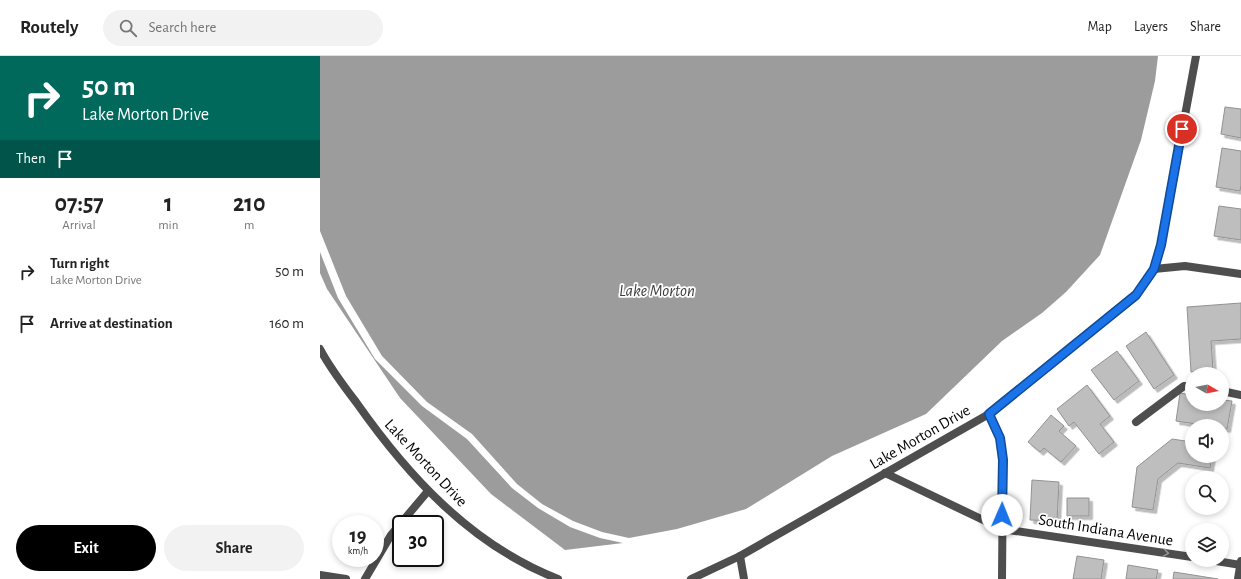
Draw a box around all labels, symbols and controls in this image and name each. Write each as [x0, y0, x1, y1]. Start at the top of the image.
search box [103, 10, 383, 46]
icon: search [117, 17, 139, 39]
text: Routely [20, 18, 79, 37]
text: Search here [149, 20, 216, 35]
text: Map [1087, 20, 1112, 34]
text: Layers [1134, 20, 1168, 34]
text: Share [1190, 20, 1221, 34]
icon: right [16, 72, 68, 124]
text: 50 m [82, 73, 136, 101]
text: Lake Morton Drive [82, 106, 209, 124]
pin [1165, 112, 1199, 146]
icon: arrive [1171, 118, 1193, 140]
icon: arrive [54, 148, 76, 170]
text: Then [16, 151, 46, 166]
text: 07:57 [55, 192, 104, 216]
text: 1 [164, 192, 173, 216]
text: 210 [233, 192, 265, 216]
text: Arrival [62, 219, 96, 232]
text: min [158, 219, 178, 232]
text: m [244, 219, 254, 232]
text: Turn right [50, 256, 109, 271]
icon: right [16, 261, 38, 283]
text: 50 m [275, 264, 304, 279]
text: Lake Morton Drive [50, 274, 142, 287]
water label: Lake Morton [619, 282, 695, 299]
icon: arrive [16, 313, 38, 335]
text: Arrive at destination [50, 316, 173, 331]
text: 160 m [269, 316, 304, 331]
north arrow [1185, 367, 1229, 411]
map controls [1185, 367, 1229, 567]
street label: Lake Morton Drive [867, 402, 973, 472]
street label: Lake Morton Drive [382, 416, 470, 510]
button: sound [1185, 419, 1229, 463]
button: search [1185, 471, 1229, 515]
position arrow [981, 494, 1023, 536]
street label: South Indiana Avenue [1038, 511, 1174, 549]
speed limit sign: 30 [392, 515, 444, 567]
button: layers [1185, 523, 1229, 567]
button: Exit [16, 525, 156, 571]
button: Share [164, 525, 304, 571]
text: 19 [350, 526, 366, 546]
text: km/h [348, 546, 368, 556]
one-way arrow [1162, 548, 1169, 557]

